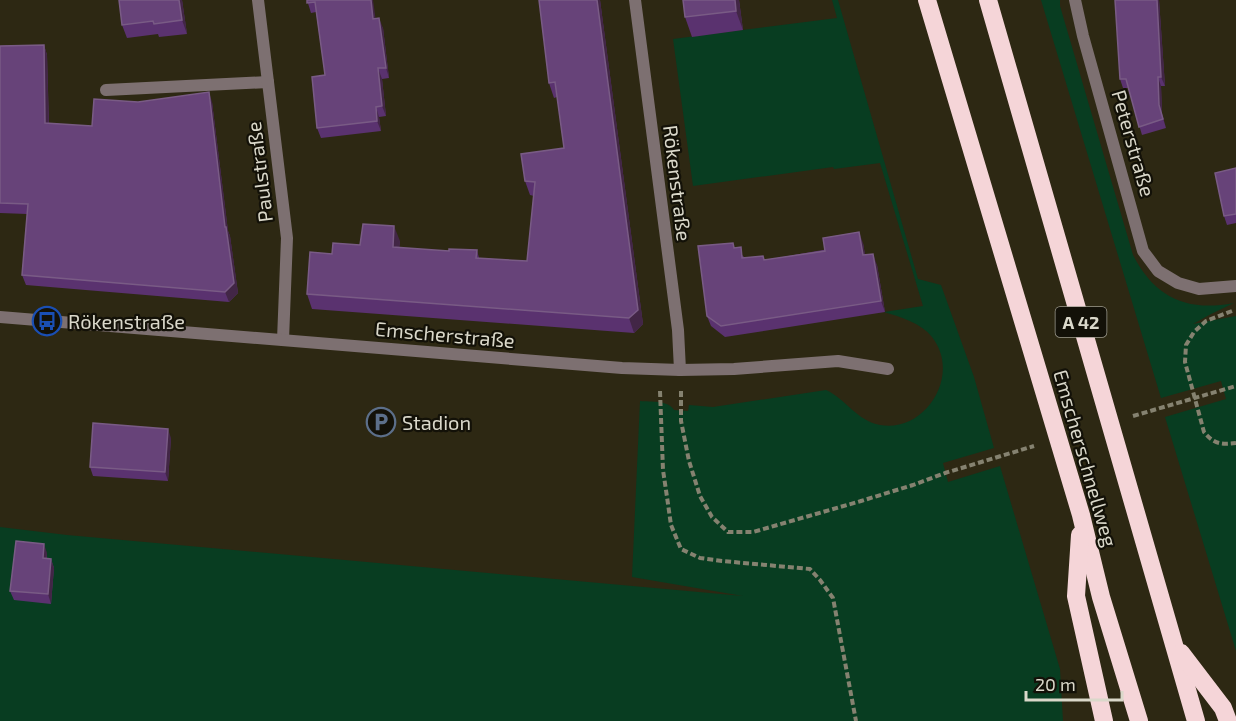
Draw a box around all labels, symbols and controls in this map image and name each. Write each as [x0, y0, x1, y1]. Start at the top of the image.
street label: Peterstraße [1107, 87, 1161, 199]
street label: Paulstraße [241, 120, 277, 224]
street label: Rökenstraße [659, 124, 697, 242]
bus stop icon: Rökenstraße [31, 305, 63, 337]
road number: A 42 [1056, 307, 1106, 337]
place label: Rökenstraße [68, 309, 185, 333]
street label: Emscherstraße [374, 316, 516, 352]
street label: Emscherschnellweg [1049, 367, 1123, 549]
parking icon: Stadion [365, 406, 397, 438]
place label: Stadion [402, 410, 471, 434]
scale bar [1026, 664, 1122, 702]
text: 20 m [1035, 673, 1076, 695]

